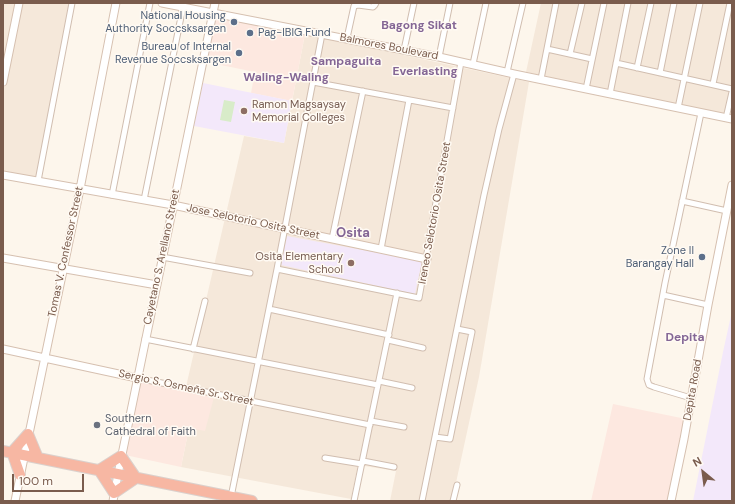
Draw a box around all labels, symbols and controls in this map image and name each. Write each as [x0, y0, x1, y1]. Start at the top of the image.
place label: National Housing Authority Soccsksargen [105, 9, 226, 35]
marker: National Housing Authority Soccsksargen [229, 17, 239, 27]
district label: Bagong Sikat [381, 19, 457, 33]
place label: Pag-IBIG Fund [258, 26, 331, 40]
marker: Pag-IBIG Fund [245, 28, 255, 38]
street label: Balmores Boulevard [339, 31, 439, 63]
place label: Bureau of Internal Revenue Soccsksargen [115, 40, 231, 66]
marker: Bureau of Internal Revenue Soccsksargen [234, 48, 244, 58]
district label: Sampaguita [311, 55, 381, 69]
district label: Everlasting [392, 65, 458, 79]
district label: Waling-Waling [243, 71, 329, 85]
place label: Ramon Magsaysay Memorial Colleges [252, 98, 346, 124]
marker: Ramon Magsaysay Memorial Colleges [239, 106, 249, 116]
street label: Ireneo Selotorio Osita Street [416, 141, 454, 285]
street label: Tomas V. Confessor Street [46, 185, 86, 319]
street label: Cayetano S. Arellano Street [141, 188, 183, 326]
street label: Jose Selotorio Osita Street [185, 201, 321, 243]
district label: Osita [336, 226, 370, 242]
place label: Zone II Barangay Hall [626, 244, 694, 270]
place label: Osita Elementary School [255, 250, 343, 276]
marker: Zone II Barangay Hall [697, 252, 707, 262]
marker: Osita Elementary School [346, 258, 356, 268]
district label: Depita [665, 331, 705, 345]
street label: Depita Road [681, 358, 705, 422]
street label: Sergio S. Osmeña Sr. Street [117, 367, 255, 409]
place label: Southern Cathedral of Faith [105, 412, 196, 438]
marker: Southern Cathedral of Faith [92, 420, 102, 430]
north arrow [683, 452, 723, 492]
text: N [690, 453, 704, 470]
scale bar [14, 466, 86, 492]
text: 100 m [19, 473, 53, 489]

